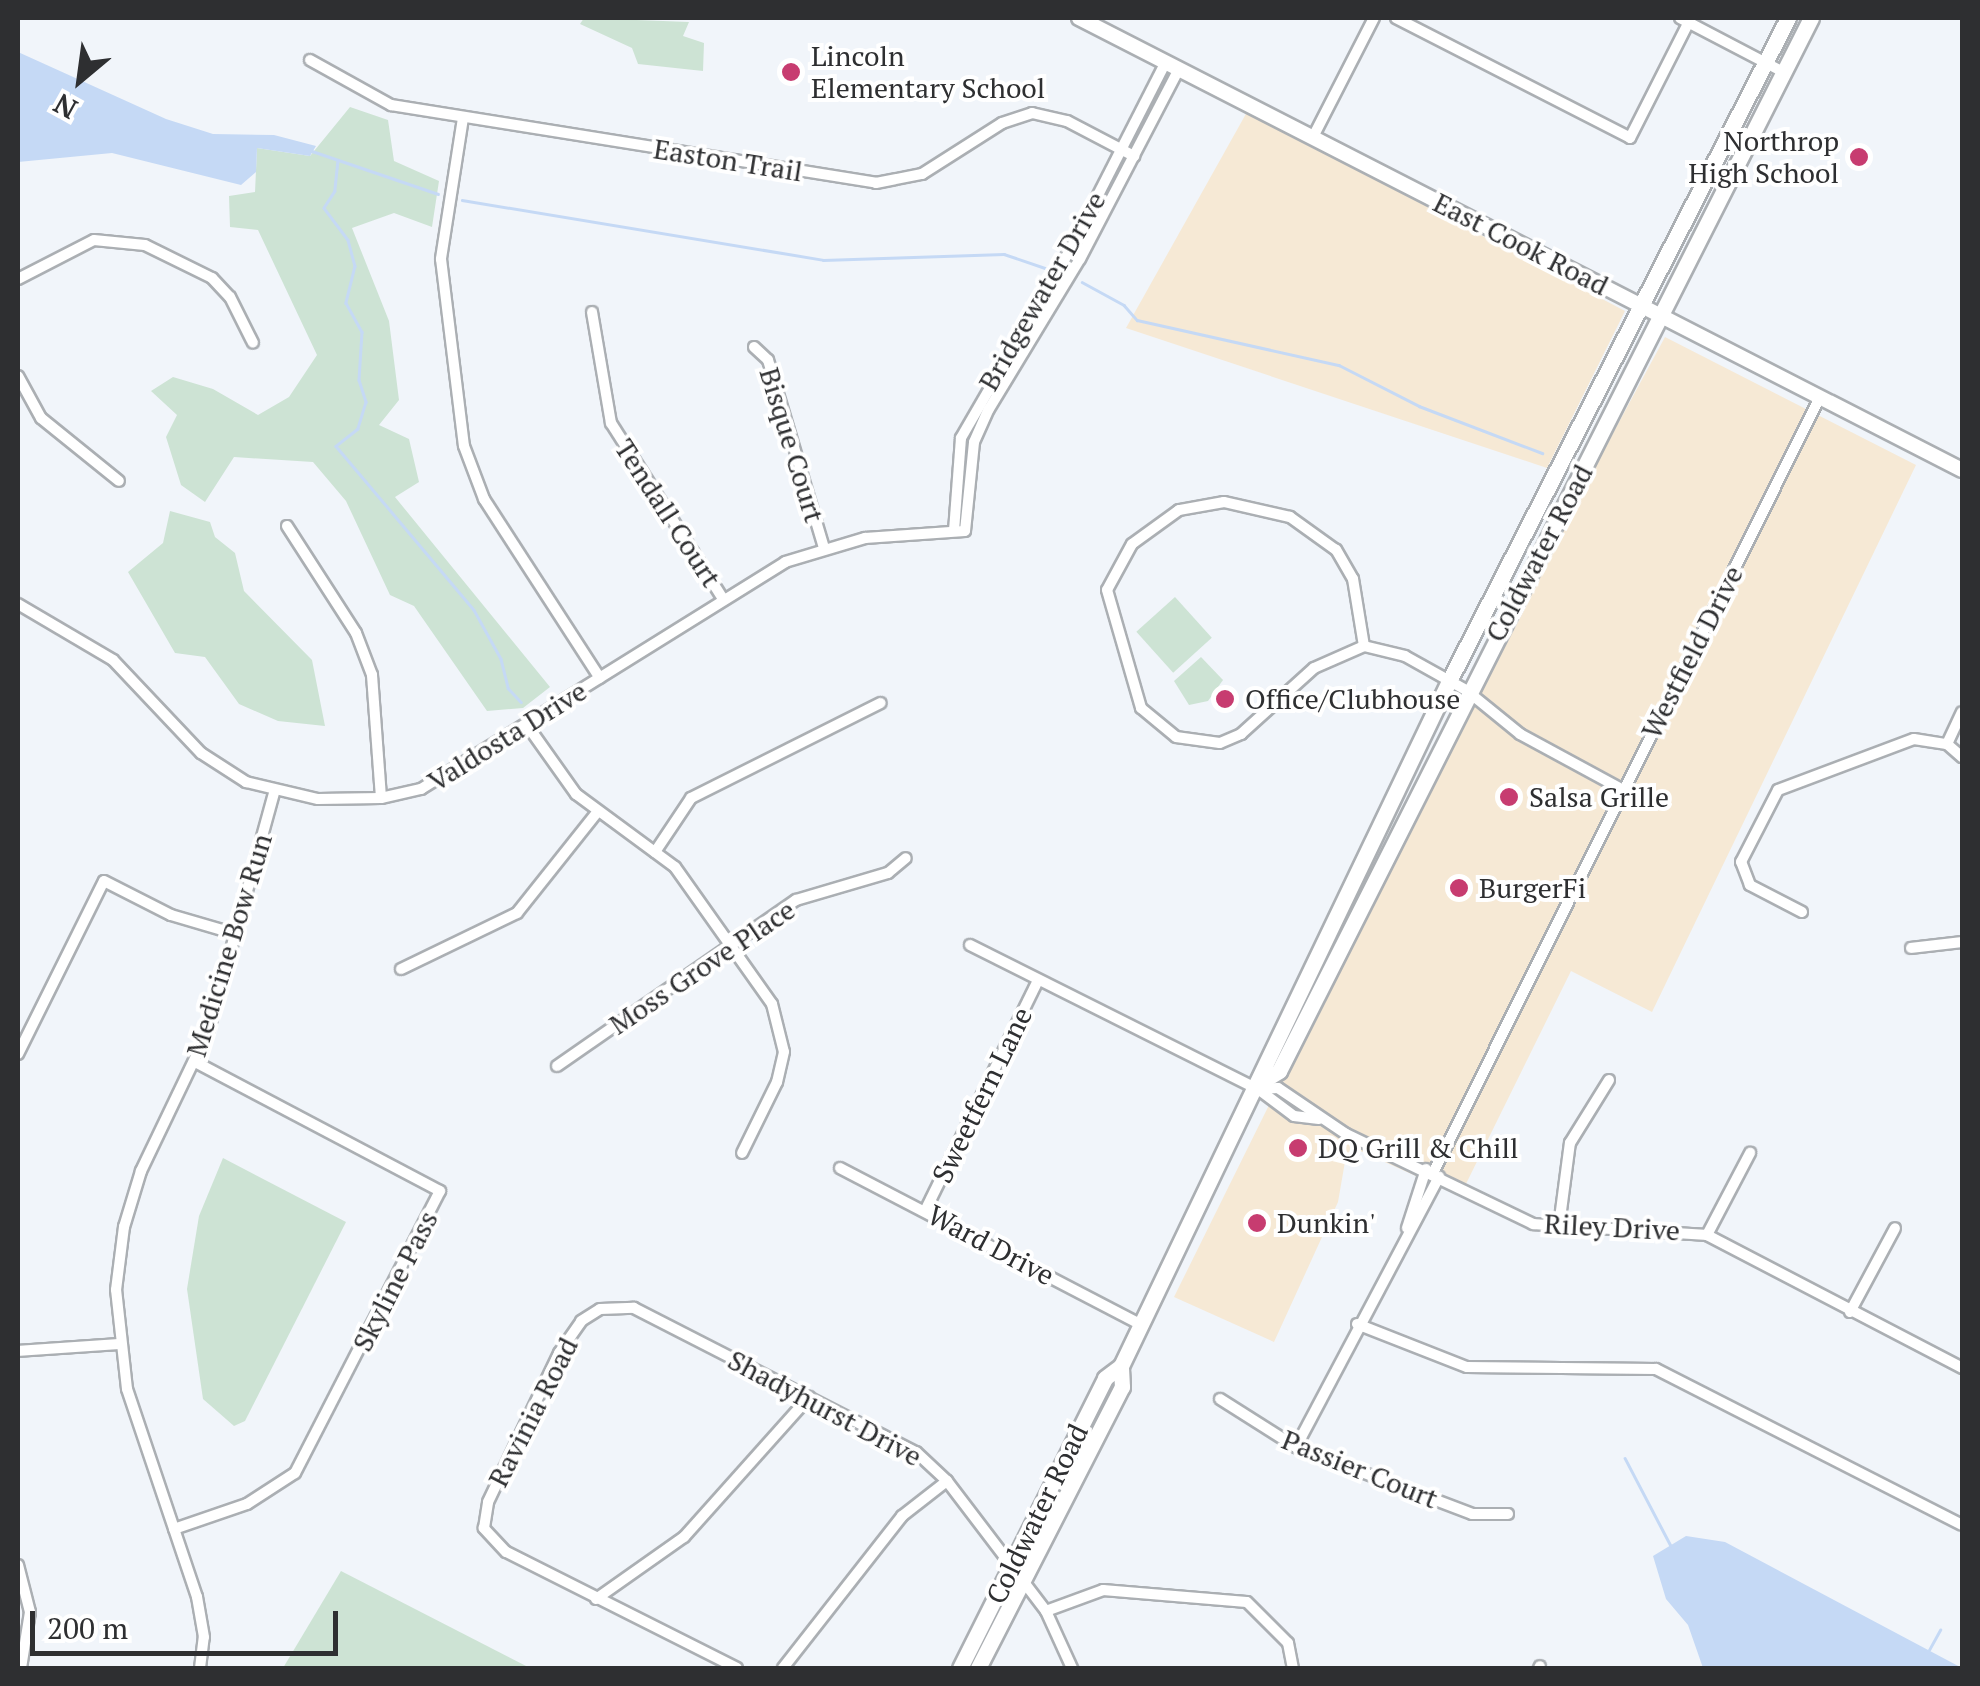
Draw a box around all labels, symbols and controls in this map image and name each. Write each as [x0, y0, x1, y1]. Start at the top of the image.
north arrow [30, 30, 130, 130]
place label: Lincoln Elementary School [811, 39, 1045, 105]
marker: Lincoln Elementary School [780, 61, 802, 83]
text: N [47, 85, 83, 128]
place label: Northrop High School [1688, 124, 1839, 190]
street label: Easton Trail [651, 132, 805, 188]
marker: Northrop High School [1848, 146, 1870, 168]
street label: East Cook Road [1428, 185, 1614, 303]
street label: Bridgewater Drive [971, 186, 1113, 396]
street label: Bisque Court [753, 364, 831, 526]
street label: Tendall Court [608, 433, 728, 593]
street label: Coldwater Road [1478, 459, 1600, 647]
street label: Westfield Drive [1634, 560, 1750, 744]
street label: Valdosta Drive [421, 674, 593, 798]
place label: Office/Clubhouse [1245, 682, 1460, 716]
marker: Office/Clubhouse [1214, 688, 1236, 710]
place label: Salsa Grille [1529, 780, 1669, 814]
marker: Salsa Grille [1498, 786, 1520, 808]
street label: Medicine Bow Run [179, 829, 279, 1061]
place label: BurgerFi [1479, 871, 1586, 905]
marker: BurgerFi [1448, 877, 1470, 899]
street label: Moss Grove Place [603, 893, 801, 1041]
street label: Sweetfern Lane [925, 1002, 1039, 1188]
place label: DQ Grill & Chill [1318, 1131, 1518, 1165]
marker: DQ Grill & Chill [1287, 1137, 1309, 1159]
street label: Ward Drive [922, 1198, 1060, 1292]
street label: Skyline Pass [345, 1205, 445, 1357]
place label: Dunkin' [1277, 1206, 1375, 1240]
street label: Riley Drive [1543, 1207, 1681, 1247]
marker: Dunkin' [1246, 1212, 1268, 1234]
street label: Ravinia Road [481, 1332, 585, 1492]
street label: Shadyhurst Drive [722, 1343, 928, 1473]
street label: Coldwater Road [979, 1419, 1095, 1609]
street label: Passier Court [1277, 1422, 1443, 1516]
scale bar [35, 1591, 342, 1653]
text: 200 m [47, 1608, 128, 1648]

